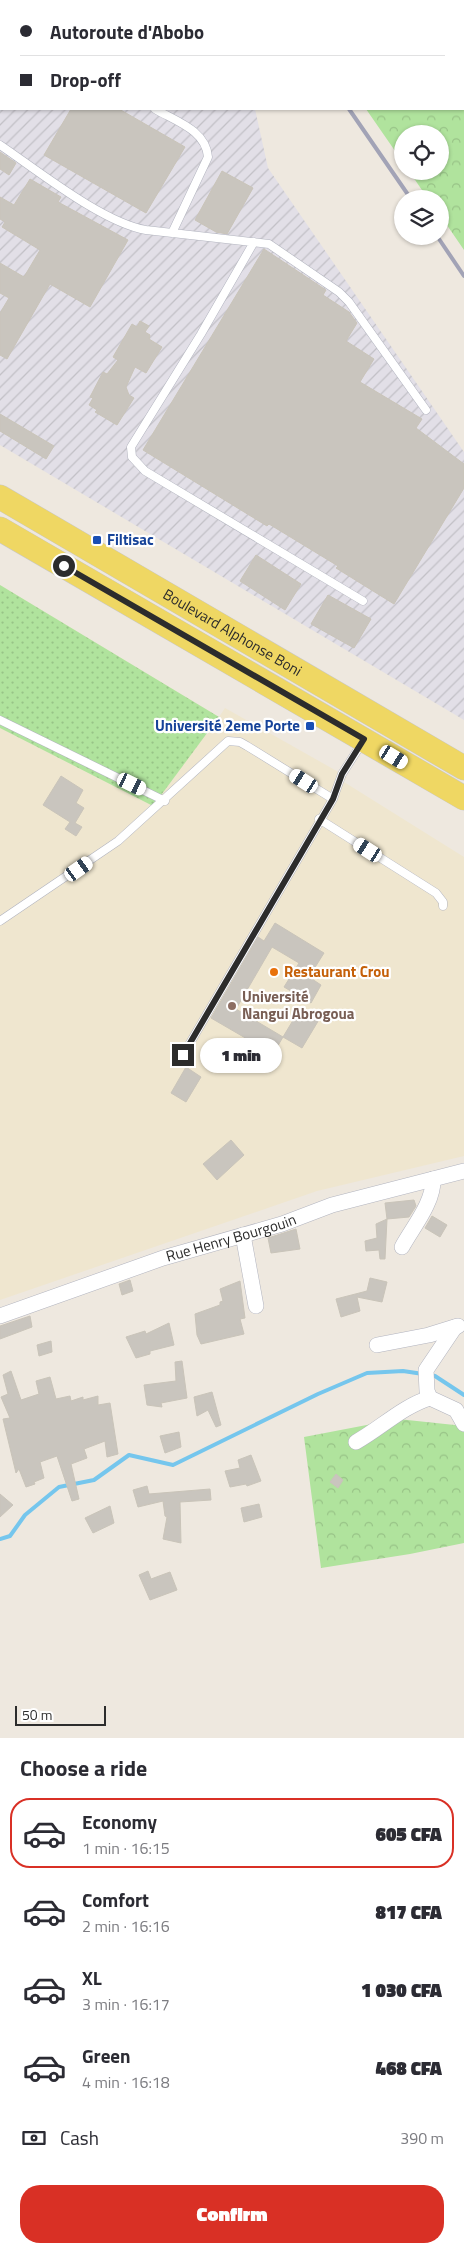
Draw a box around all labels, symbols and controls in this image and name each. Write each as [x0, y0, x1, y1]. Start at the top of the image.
text: Autoroute d'Abobo [50, 17, 204, 46]
text: Drop-off [50, 65, 121, 94]
map controls [394, 125, 449, 245]
button: locate [394, 125, 449, 180]
button: layers [394, 190, 449, 245]
place label: Filtisac [107, 528, 154, 551]
marker: Filtisac [91, 534, 103, 546]
route start [53, 555, 75, 577]
street label: Boulevard Alphonse Boni [159, 583, 306, 682]
place label: Université 2eme Porte [155, 714, 300, 737]
marker: Université 2eme Porte [304, 720, 316, 732]
car [377, 743, 410, 771]
car [287, 767, 320, 795]
car [115, 771, 148, 797]
car [351, 836, 384, 864]
car [62, 854, 95, 884]
place label: Restaurant Crou [284, 960, 390, 983]
marker: Restaurant Crou [268, 966, 280, 978]
place label: Université Nangui Abrogoua [242, 985, 355, 1025]
marker: Université Nangui Abrogoua [226, 1000, 238, 1012]
callout: 1 min [200, 1038, 283, 1072]
text: 1 min [221, 1043, 261, 1067]
route end [172, 1044, 194, 1066]
street label: Rue Henry Bourgouin [163, 1208, 300, 1268]
scale bar [15, 1703, 106, 1726]
text: 50 m [22, 1704, 52, 1725]
text: Choose a ride [20, 1751, 147, 1785]
text: Economy [82, 1807, 157, 1836]
icon: car [22, 1811, 67, 1856]
text: 605 CFA [375, 1819, 442, 1848]
text: 1 min · 16:15 [82, 1836, 170, 1860]
text: Comfort [82, 1885, 149, 1914]
icon: car [22, 1889, 67, 1934]
text: 817 CFA [375, 1897, 442, 1926]
text: 2 min · 16:16 [82, 1914, 170, 1938]
text: XL [82, 1963, 102, 1992]
icon: car [22, 1967, 67, 2012]
text: 1 030 CFA [361, 1975, 442, 2004]
text: 3 min · 16:17 [82, 1992, 170, 2016]
text: Green [82, 2041, 131, 2070]
icon: car [22, 2045, 67, 2090]
text: 468 CFA [375, 2053, 442, 2082]
text: 4 min · 16:18 [82, 2070, 170, 2094]
text: Cash [60, 2123, 99, 2152]
icon: cash [20, 2124, 48, 2152]
text: 390 m [400, 2126, 444, 2150]
button: Confirm [20, 2185, 444, 2243]

